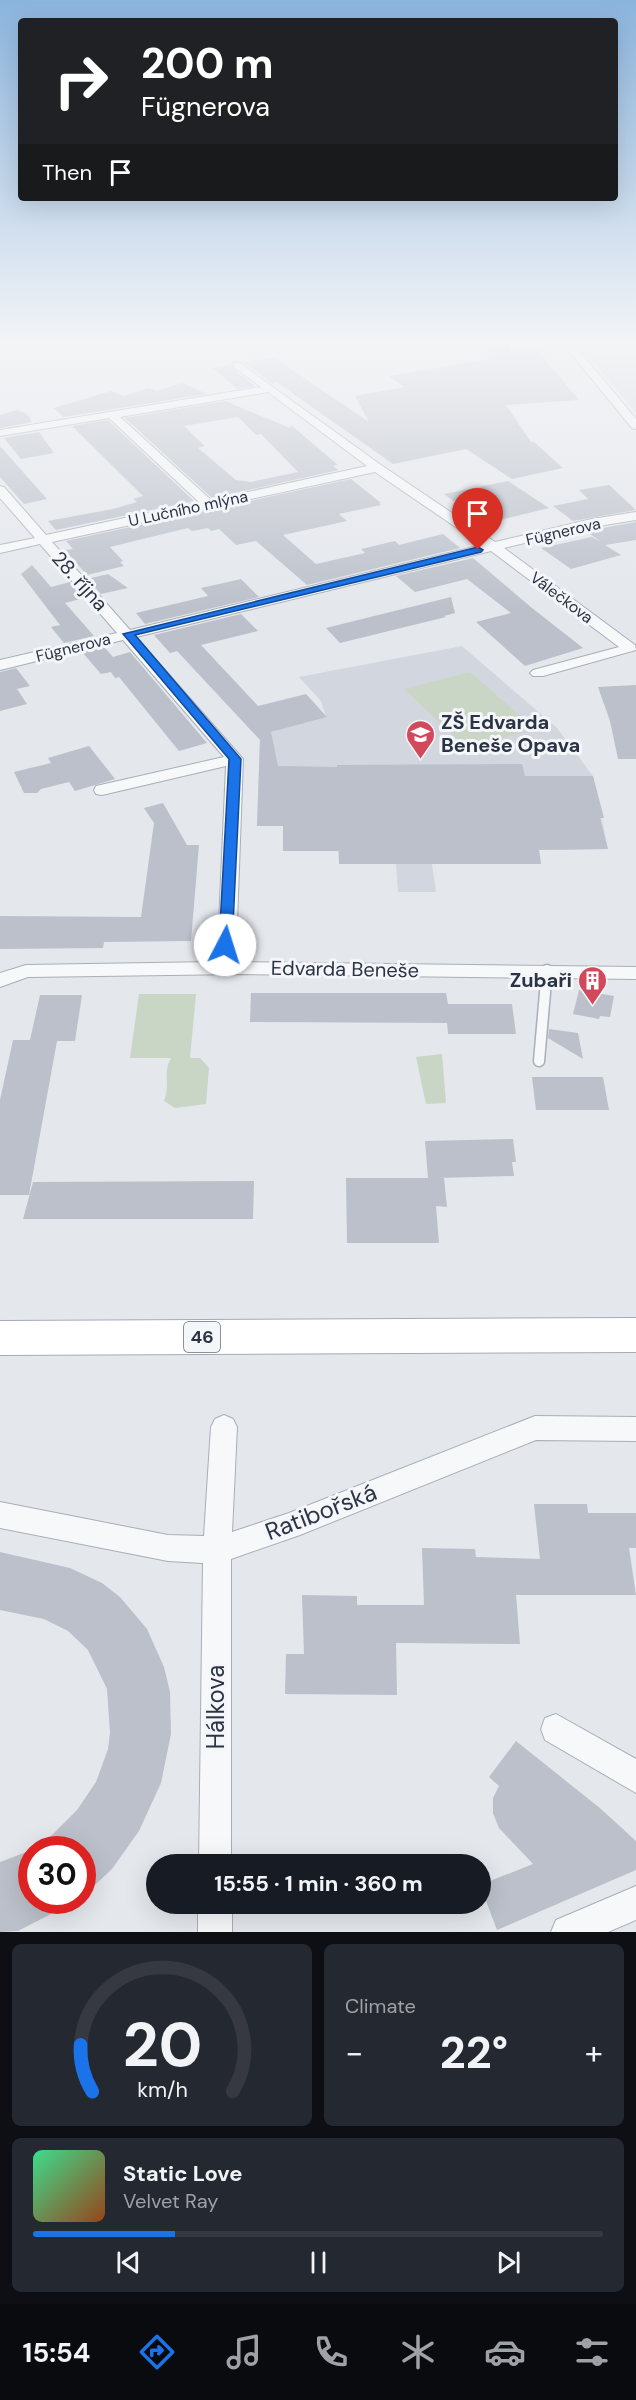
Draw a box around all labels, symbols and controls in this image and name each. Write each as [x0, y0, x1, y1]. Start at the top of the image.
text: 200 m [141, 36, 274, 91]
icon: right [42, 42, 120, 120]
text: Fügnerova [141, 89, 270, 124]
icon: arrive [104, 156, 137, 189]
text: Then [42, 158, 92, 187]
street label: U Lučního mlýna [126, 486, 250, 531]
pin [452, 488, 503, 550]
icon: arrive [461, 497, 494, 530]
street label: Fügnerova [524, 513, 603, 550]
street label: 28. října [46, 546, 114, 616]
street label: Válečkova [526, 567, 597, 628]
street label: Fügnerova [34, 628, 113, 667]
place label: ZŠ Edvarda Beneše Opava [441, 709, 580, 758]
school or university icon: ZŠ Edvarda Beneše Opava [404, 718, 436, 760]
position arrow [193, 913, 257, 977]
street label: Edvarda Beneše [271, 955, 419, 983]
building icon: Zubaři [577, 964, 609, 1006]
place label: Zubaři [510, 967, 572, 993]
road number: 46 [184, 1322, 220, 1352]
street label: Ratibořská [261, 1476, 381, 1547]
street label: Hálkova [200, 1665, 231, 1749]
speed limit sign: 30 [18, 1836, 96, 1914]
text: 15:55 · 1 min · 360 m [214, 1869, 423, 1898]
text: Climate [345, 1993, 416, 2019]
text: 20 [122, 2004, 202, 2085]
text: 22° [440, 2023, 508, 2082]
text: − [345, 2031, 363, 2074]
text: + [585, 2031, 603, 2074]
text: km/h [137, 2076, 187, 2104]
text: Static Love [123, 2159, 243, 2188]
text: Velvet Ray [123, 2188, 218, 2214]
icon: previous [112, 2246, 145, 2279]
icon: pause [302, 2246, 335, 2279]
icon: next [492, 2246, 525, 2279]
icon: directions [136, 2331, 178, 2373]
icon: music [223, 2331, 265, 2373]
icon: phone [310, 2331, 352, 2373]
icon: climate [397, 2331, 439, 2373]
icon: car [484, 2331, 526, 2373]
icon: filters [571, 2331, 613, 2373]
text: 15:54 [23, 2335, 90, 2370]

